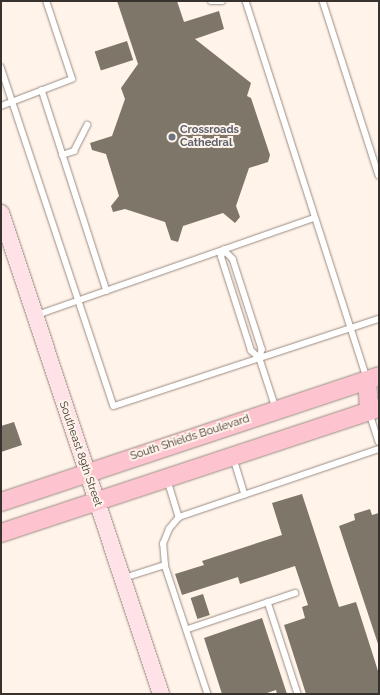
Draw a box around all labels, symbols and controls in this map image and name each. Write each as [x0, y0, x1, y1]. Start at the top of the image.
place label: Crossroads Cathedral [180, 124, 239, 150]
marker: Crossroads Cathedral [167, 132, 177, 142]
street label: Southeast 89th Street [56, 400, 104, 508]
street label: South Shields Boulevard [129, 412, 251, 464]

